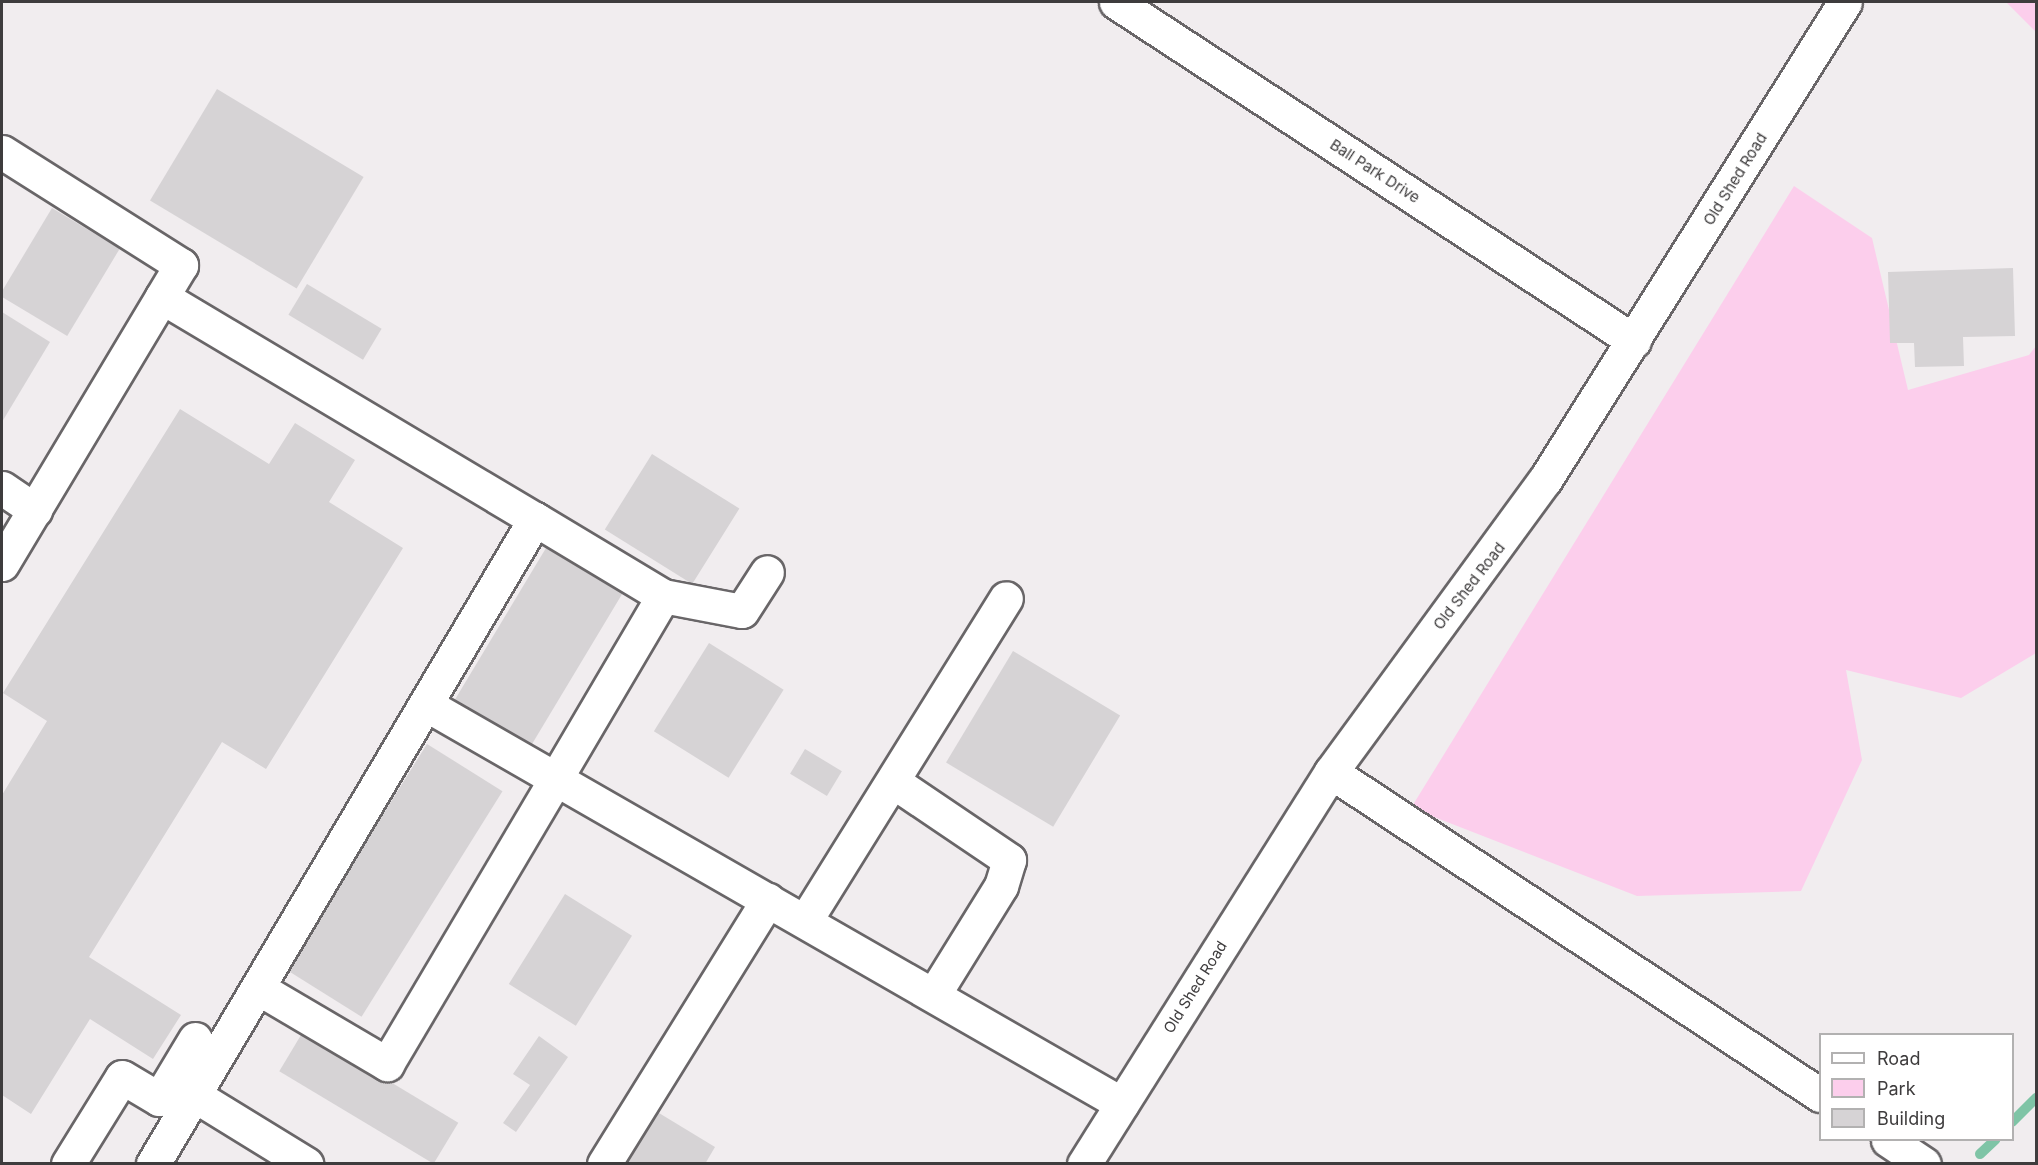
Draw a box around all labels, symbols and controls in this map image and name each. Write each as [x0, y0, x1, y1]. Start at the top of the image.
street label: Old Shed Road [1699, 130, 1771, 228]
street label: Ball Park Drive [1327, 135, 1423, 207]
street label: Old Shed Road [1429, 539, 1509, 633]
street label: Old Shed Road [1159, 938, 1231, 1036]
legend [1819, 1033, 2014, 1141]
text: Road [1877, 1048, 1920, 1069]
text: Park [1877, 1078, 1916, 1099]
text: Building [1877, 1108, 1945, 1129]

